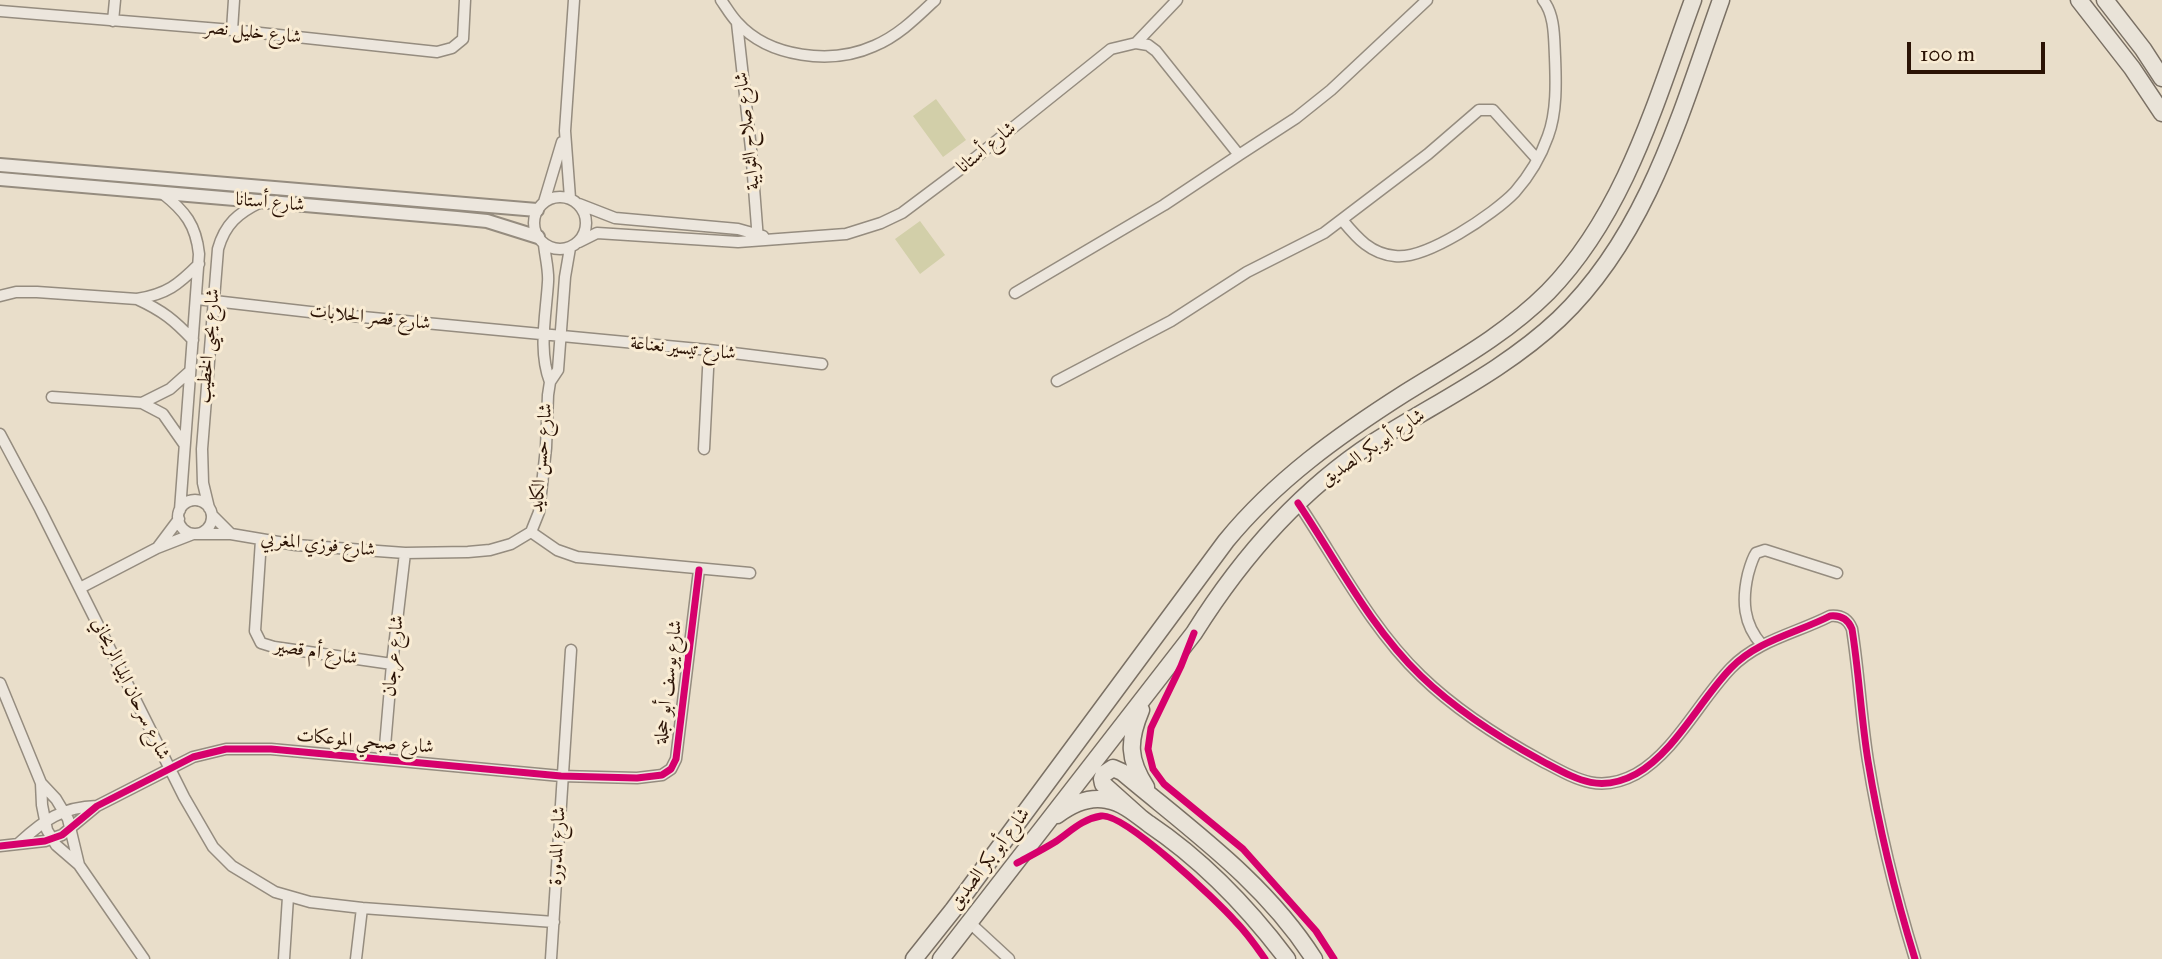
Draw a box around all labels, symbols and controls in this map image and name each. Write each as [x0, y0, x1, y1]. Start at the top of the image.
street label: شارع خليل نصر [204, 17, 302, 49]
scale bar [1910, 28, 2048, 72]
text: 100 m [1920, 41, 1975, 67]
street label: شارع صلاح الثوايبة [730, 71, 766, 191]
street label: شارع أستانا [953, 117, 1021, 179]
street label: شارع أستانا [235, 189, 305, 217]
street label: شارع يحيى الخطيب [193, 288, 225, 404]
street label: شارع قصر الحلابات [308, 300, 432, 336]
street label: شارع تيسير نعناعة [629, 332, 737, 366]
street label: شارع حسن الكايد [526, 402, 558, 514]
street label: شارع أبو بكر الصديق [1316, 405, 1430, 491]
street label: شارع فوزي المغربي [259, 528, 377, 562]
street label: شارع سرحان ايليا الريحاني [86, 614, 174, 764]
street label: شارع عرجان [378, 614, 410, 698]
street label: شارع يوسف أبو حجلة [650, 619, 688, 745]
street label: شارع أم قصير [273, 635, 359, 671]
street label: شارع صبحي الموعكات [295, 725, 435, 759]
street label: شارع أبو بكر الصديق [944, 804, 1036, 914]
street label: شارع المدورة [545, 806, 571, 886]

